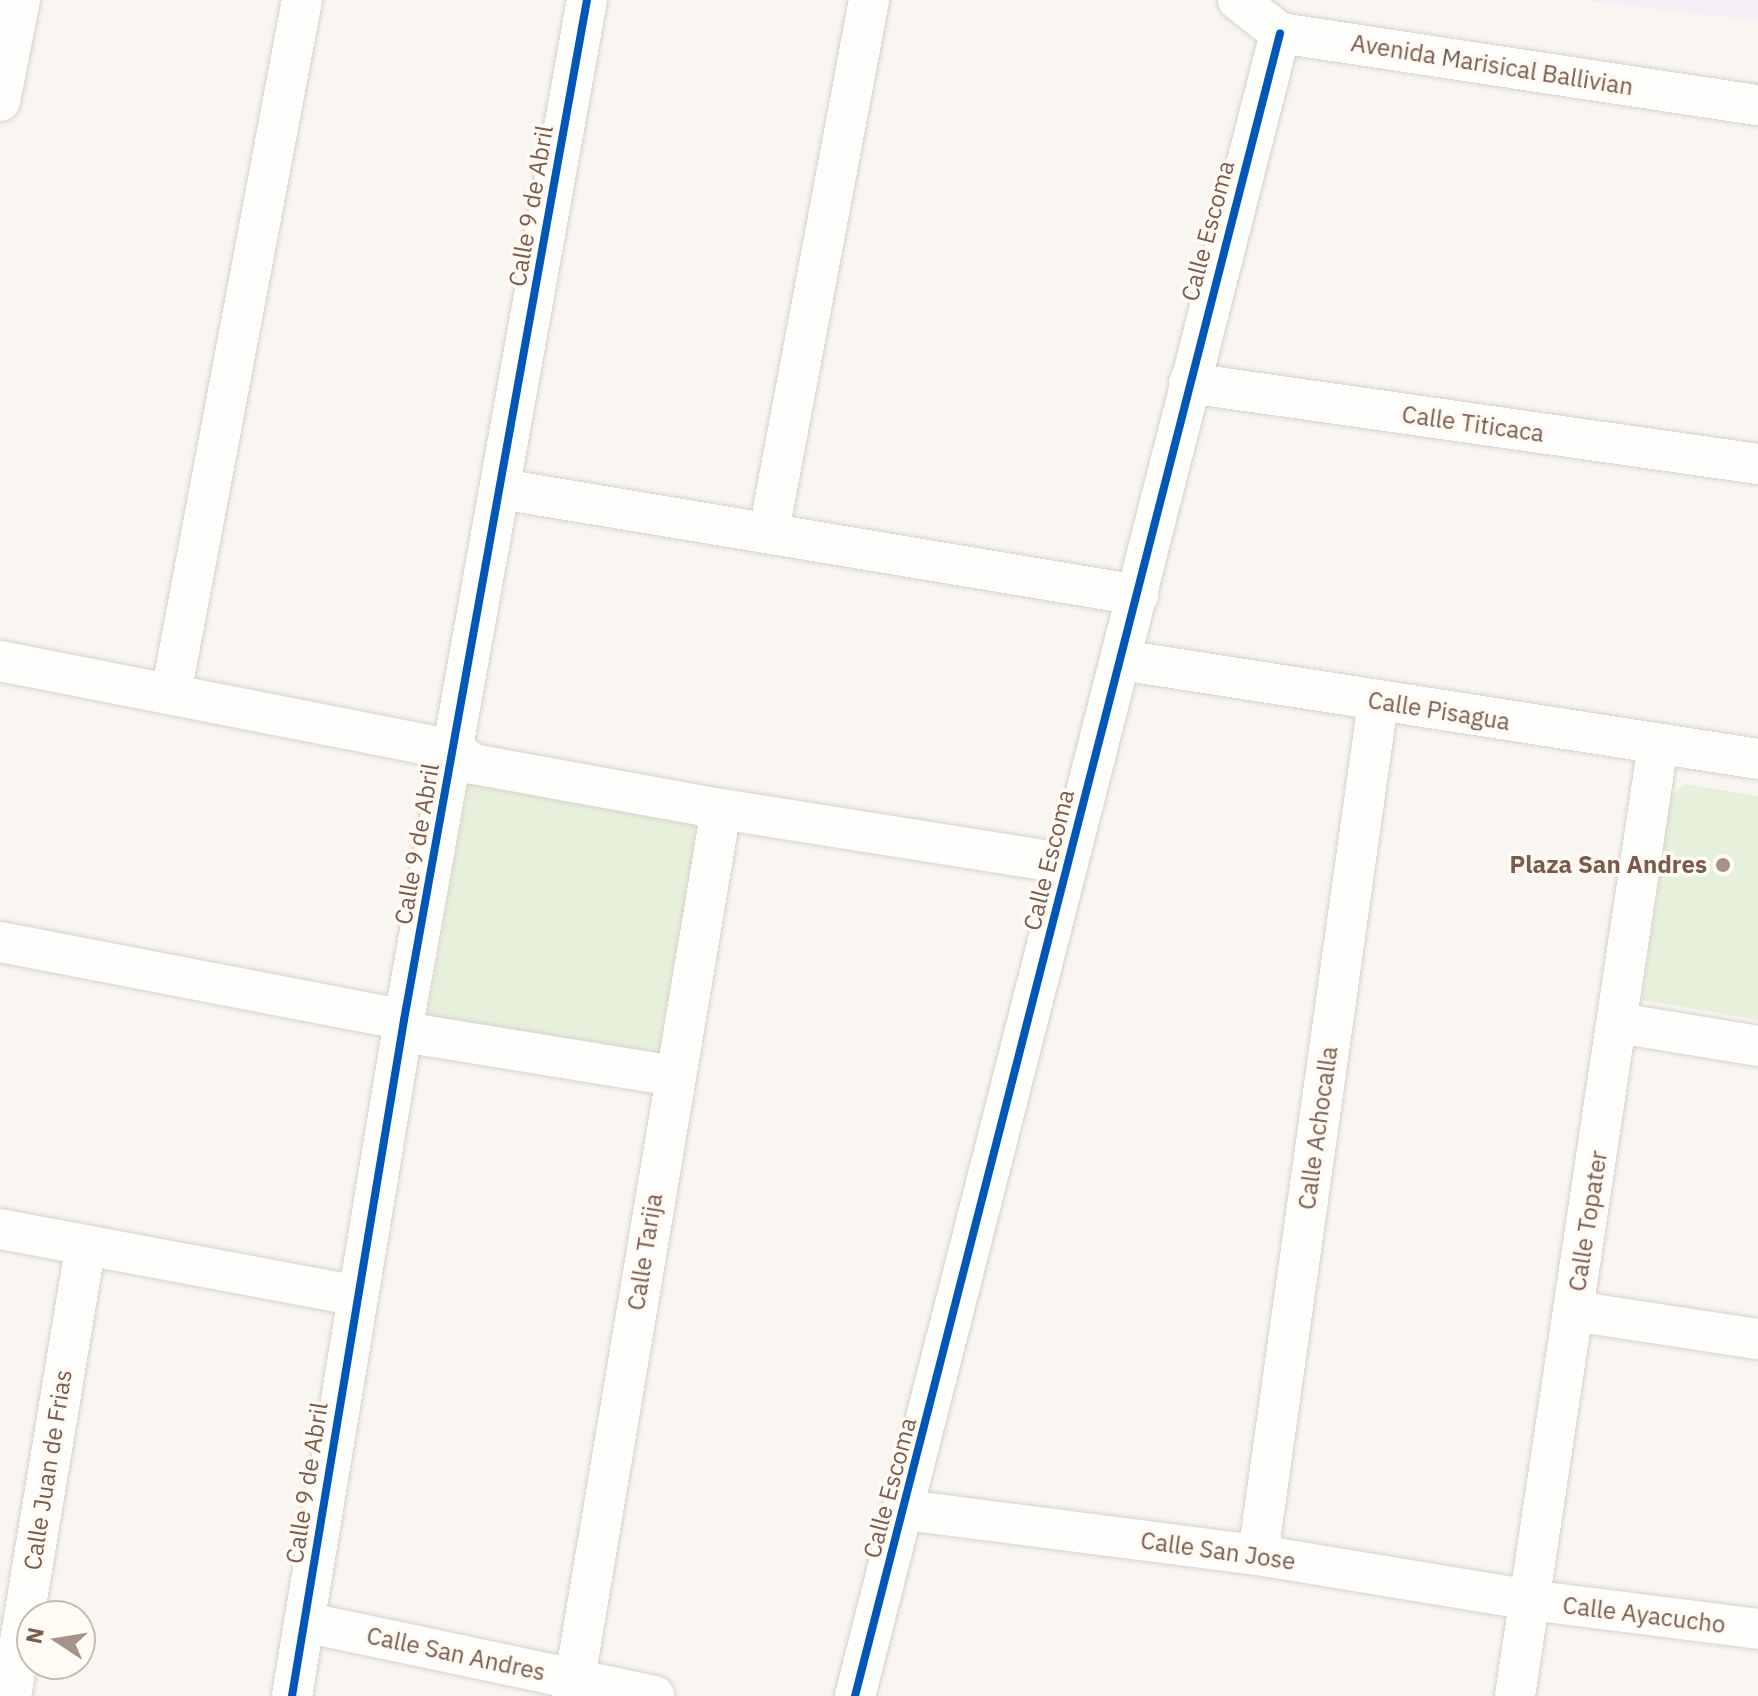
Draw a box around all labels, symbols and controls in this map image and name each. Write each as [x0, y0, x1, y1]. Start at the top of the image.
street label: Avenida Marisical Ballivian [1349, 28, 1635, 102]
street label: Calle 9 de Abril [503, 123, 559, 289]
street label: Calle Escoma [1175, 158, 1241, 304]
street label: Calle Titicaca [1400, 400, 1546, 448]
street label: Calle Pisagua [1366, 686, 1512, 736]
street label: Calle 9 de Abril [389, 761, 445, 927]
street label: Calle Escoma [1018, 787, 1080, 933]
place label: Plaza San Andres [1509, 851, 1707, 879]
marker: Plaza San Andres [1714, 856, 1732, 874]
street label: Calle Achocalla [1292, 1044, 1344, 1212]
street label: Calle Topater [1563, 1149, 1613, 1293]
street label: Calle Tarija [622, 1191, 668, 1313]
street label: Calle Juan de Frias [18, 1368, 78, 1572]
street label: Calle 9 de Abril [280, 1400, 334, 1566]
street label: Calle Escoma [857, 1415, 923, 1561]
street label: Calle San Jose [1139, 1526, 1297, 1576]
street label: Calle Ayacucho [1561, 1591, 1727, 1639]
north arrow [16, 1600, 96, 1680]
street label: Calle San Andres [364, 1621, 548, 1687]
text: N [18, 1625, 50, 1646]

